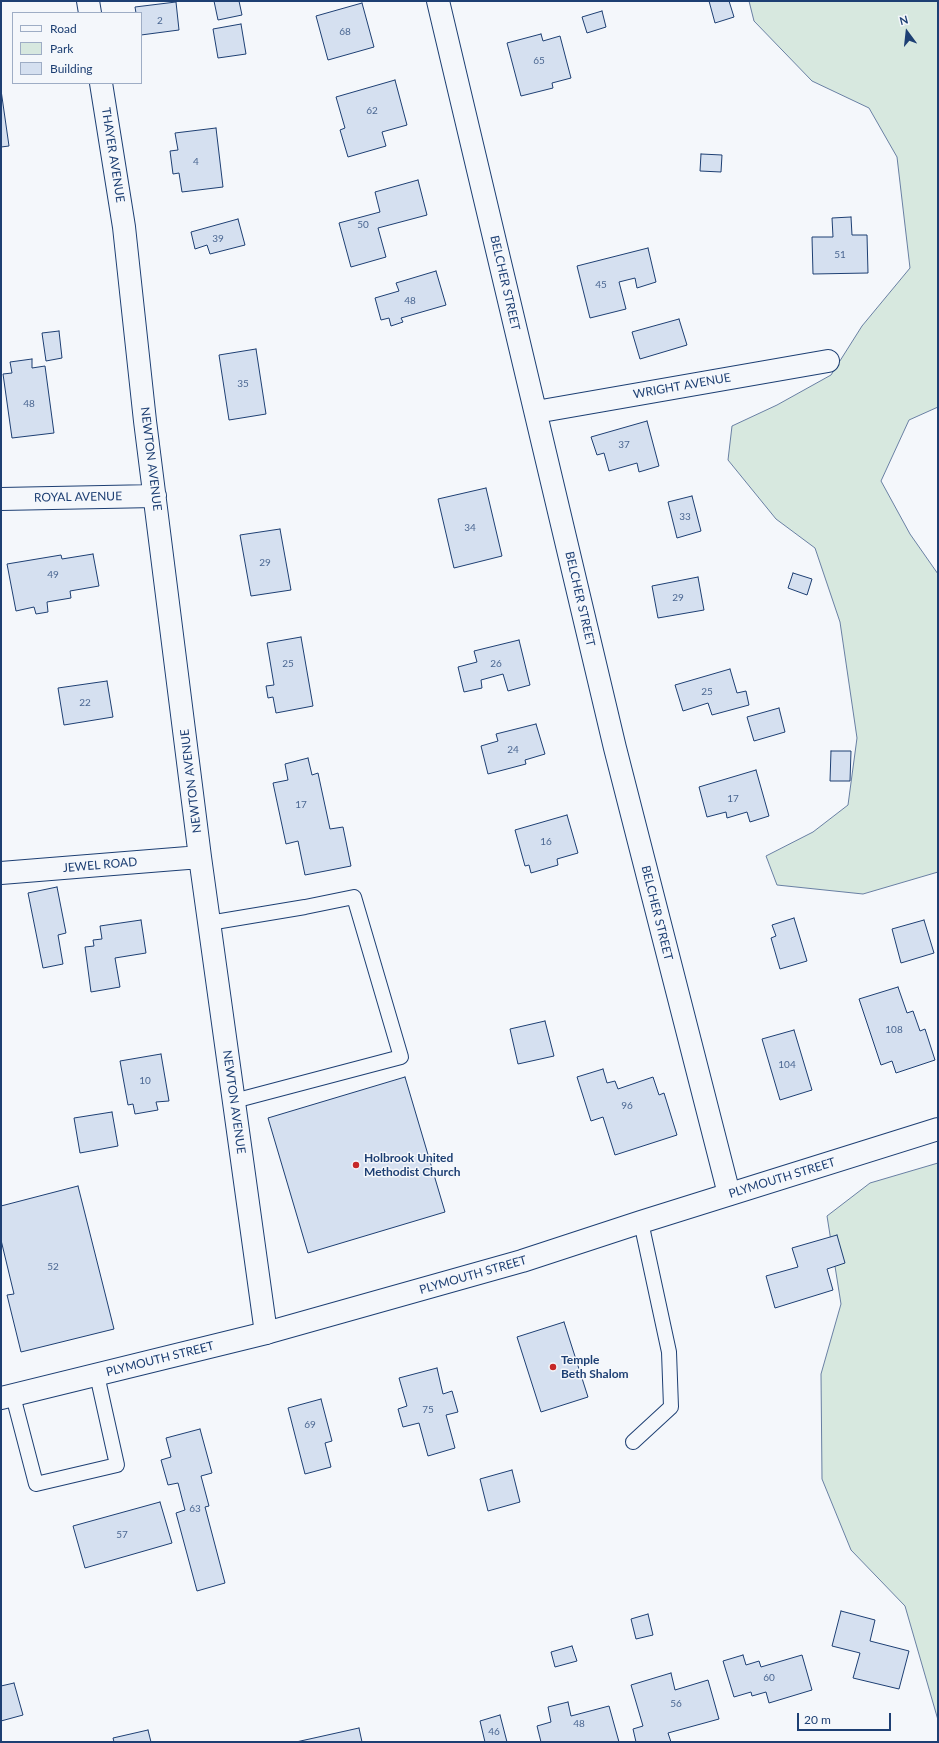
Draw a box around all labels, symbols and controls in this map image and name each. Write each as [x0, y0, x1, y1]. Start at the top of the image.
legend [12, 12, 142, 84]
north arrow [887, 12, 927, 52]
text: N [898, 13, 910, 27]
house number: 2 [157, 15, 163, 27]
text: Road [50, 21, 77, 36]
house number: 68 [339, 26, 351, 38]
text: Park [50, 41, 73, 56]
house number: 65 [533, 55, 545, 67]
text: Building [50, 61, 93, 76]
house number: 62 [366, 105, 378, 117]
street label: THAYER AVENUE [98, 106, 128, 204]
house number: 4 [193, 156, 199, 168]
house number: 50 [357, 219, 369, 231]
house number: 39 [212, 233, 224, 245]
street label: BELCHER STREET [487, 234, 523, 332]
house number: 51 [834, 249, 846, 261]
house number: 45 [595, 279, 607, 291]
house number: 48 [404, 295, 416, 307]
street label: WRIGHT AVENUE [632, 370, 732, 402]
house number: 35 [237, 378, 249, 390]
house number: 48 [23, 398, 35, 410]
street label: NEWTON AVENUE [137, 406, 165, 512]
house number: 37 [618, 439, 630, 451]
street label: ROYAL AVENUE [34, 489, 122, 505]
house number: 33 [679, 511, 691, 523]
house number: 34 [464, 522, 476, 534]
street label: BELCHER STREET [562, 550, 598, 648]
house number: 29 [259, 557, 271, 569]
house number: 49 [47, 569, 59, 581]
house number: 29 [672, 592, 684, 604]
house number: 25 [282, 658, 294, 670]
house number: 26 [490, 658, 502, 670]
house number: 25 [701, 686, 713, 698]
house number: 22 [79, 697, 91, 709]
street label: NEWTON AVENUE [177, 728, 205, 834]
house number: 24 [507, 744, 519, 756]
house number: 17 [727, 793, 739, 805]
house number: 17 [295, 799, 307, 811]
house number: 16 [540, 836, 552, 848]
street label: JEWEL ROAD [62, 855, 138, 875]
street label: BELCHER STREET [638, 864, 676, 962]
house number: 108 [885, 1024, 903, 1036]
street label: NEWTON AVENUE [220, 1049, 248, 1155]
house number: 104 [778, 1059, 796, 1071]
house number: 10 [139, 1075, 151, 1087]
house number: 96 [621, 1100, 633, 1112]
place label: Holbrook United Methodist Church [364, 1151, 460, 1179]
street label: PLYMOUTH STREET [727, 1155, 837, 1201]
marker: Holbrook United Methodist Church [351, 1160, 361, 1170]
street label: PLYMOUTH STREET [418, 1253, 528, 1297]
house number: 52 [47, 1261, 59, 1273]
street label: PLYMOUTH STREET [105, 1339, 215, 1379]
place label: Temple Beth Shalom [561, 1353, 629, 1381]
marker: Temple Beth Shalom [548, 1362, 558, 1372]
house number: 75 [422, 1404, 434, 1416]
house number: 69 [304, 1419, 316, 1431]
house number: 63 [189, 1503, 201, 1515]
house number: 57 [116, 1529, 128, 1541]
house number: 60 [763, 1672, 775, 1684]
house number: 56 [670, 1698, 682, 1710]
scale bar [799, 1705, 893, 1731]
text: 20 m [804, 1712, 831, 1727]
house number: 48 [573, 1718, 585, 1730]
house number: 46 [488, 1726, 500, 1738]

